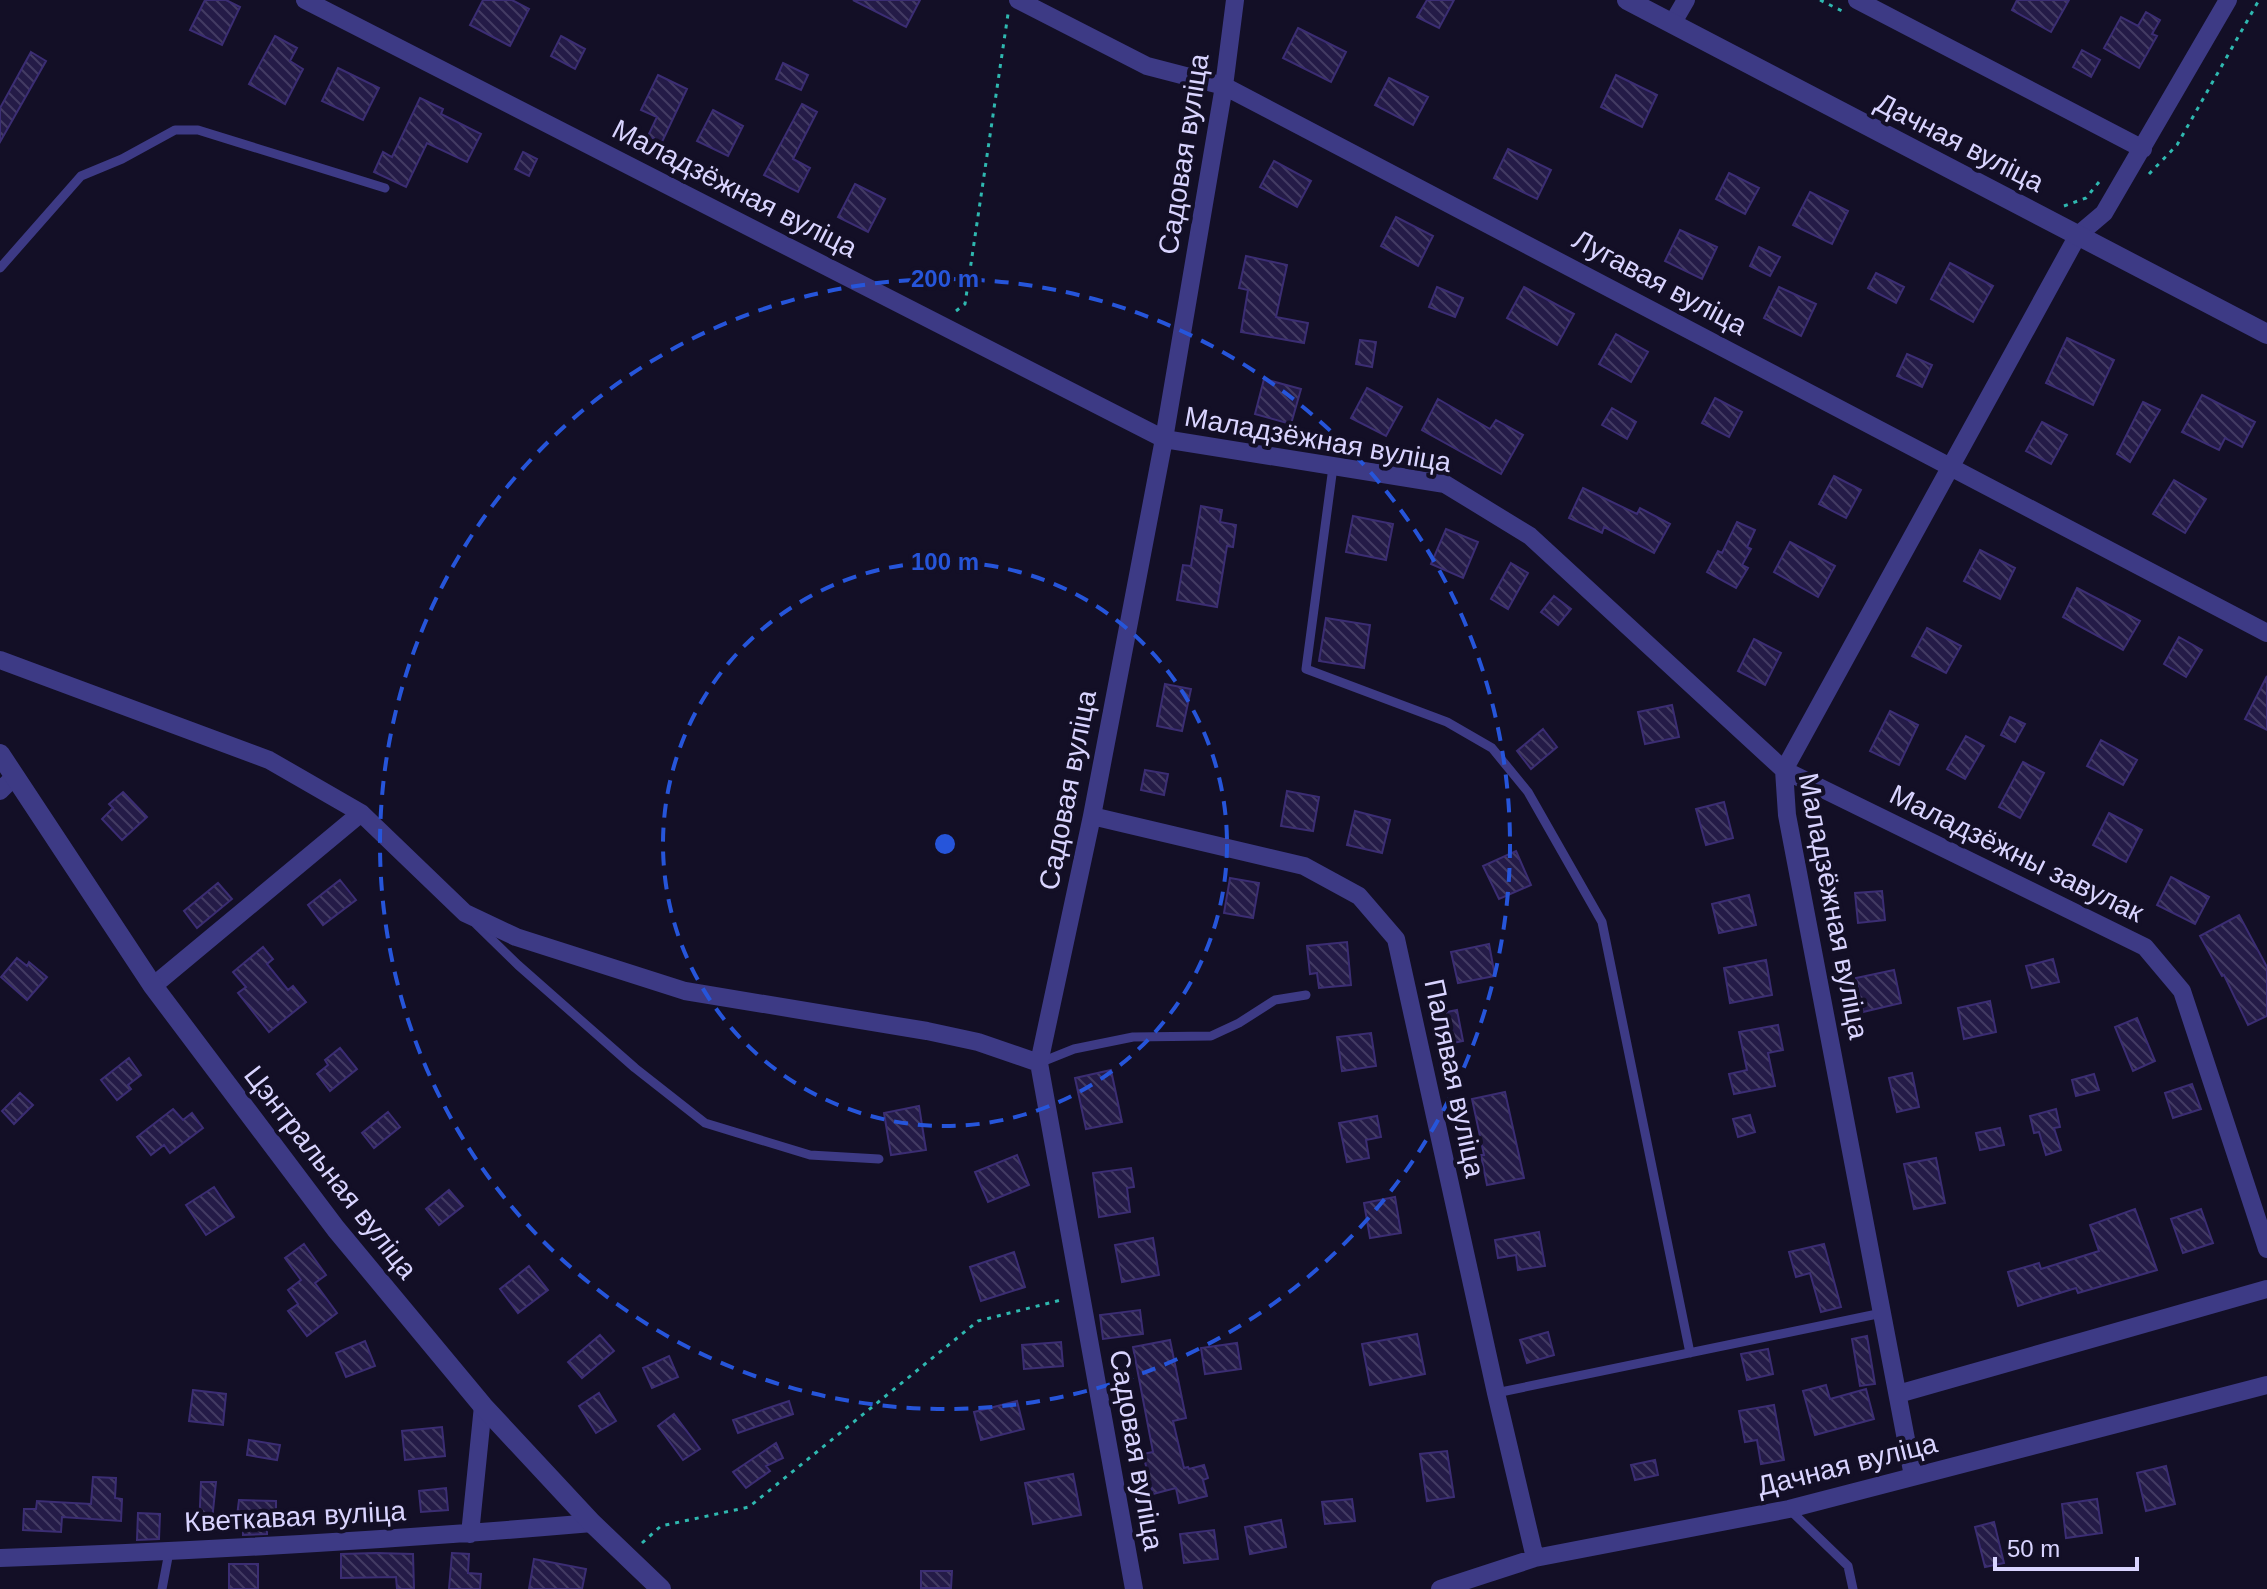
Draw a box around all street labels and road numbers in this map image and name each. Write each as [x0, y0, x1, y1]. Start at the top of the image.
street label: Садовая вуліца [1152, 51, 1215, 257]
street label: Дачная вуліца [1871, 87, 2049, 198]
street label: Маладзёжная вуліца [607, 113, 863, 264]
street label: Лугавая вуліца [1567, 224, 1753, 342]
street label: Маладзёжная вуліца [1182, 401, 1454, 478]
street label: Садовая вуліца [1033, 687, 1102, 893]
street label: Маладзёжная вуліца [1792, 770, 1875, 1042]
street label: Маладзёжны завулак [1885, 779, 2149, 929]
street label: Палявая вуліца [1418, 976, 1491, 1181]
street label: Цэнтральная вуліца [238, 1060, 423, 1285]
street label: Садовая вуліца [1104, 1347, 1169, 1553]
street label: Дачная вуліца [1754, 1427, 1941, 1502]
street label: Кветкавая вуліца [184, 1495, 407, 1538]

